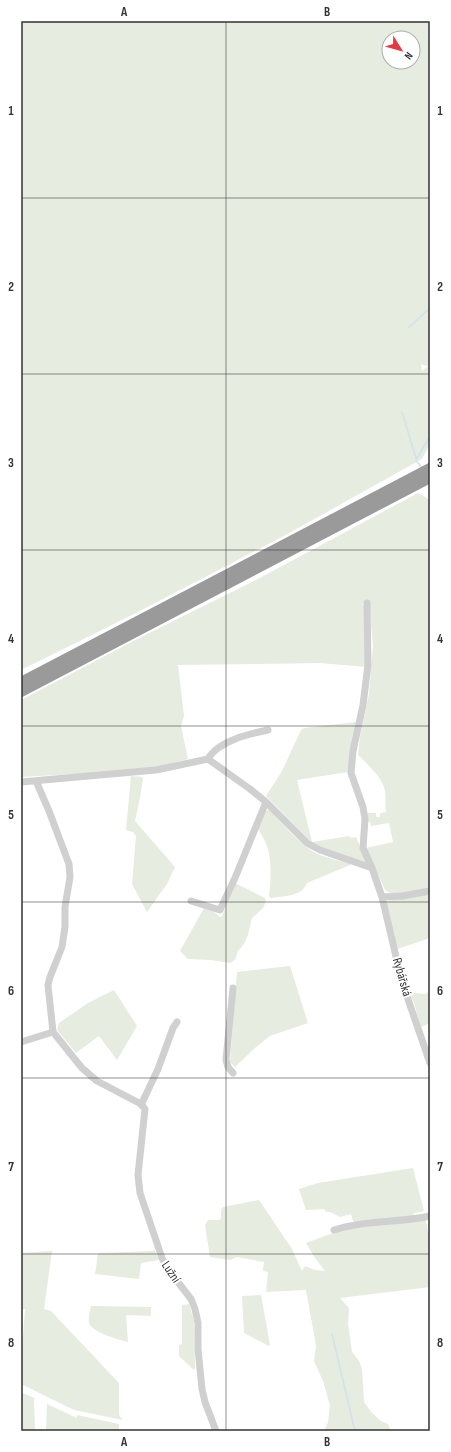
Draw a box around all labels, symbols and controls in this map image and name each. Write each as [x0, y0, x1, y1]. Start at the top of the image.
text: A [120, 4, 128, 20]
text: B [324, 4, 330, 20]
north arrow [381, 30, 421, 70]
text: N [402, 49, 416, 62]
text: 1 [8, 103, 14, 119]
text: 1 [437, 103, 443, 119]
text: 2 [8, 279, 14, 295]
text: 2 [437, 279, 443, 295]
text: 3 [8, 455, 14, 471]
text: 3 [437, 455, 443, 471]
text: 4 [8, 631, 14, 647]
text: 4 [437, 631, 443, 647]
text: 5 [8, 807, 14, 823]
text: 5 [437, 807, 443, 823]
street label: Rybářská [389, 956, 415, 998]
text: 6 [8, 983, 14, 999]
text: 6 [437, 983, 443, 999]
text: 7 [8, 1159, 14, 1175]
text: 7 [437, 1159, 443, 1175]
street label: Lužní [158, 1258, 184, 1286]
text: 8 [8, 1335, 14, 1351]
text: 8 [437, 1335, 443, 1351]
text: A [120, 1434, 128, 1450]
text: B [324, 1434, 330, 1450]

